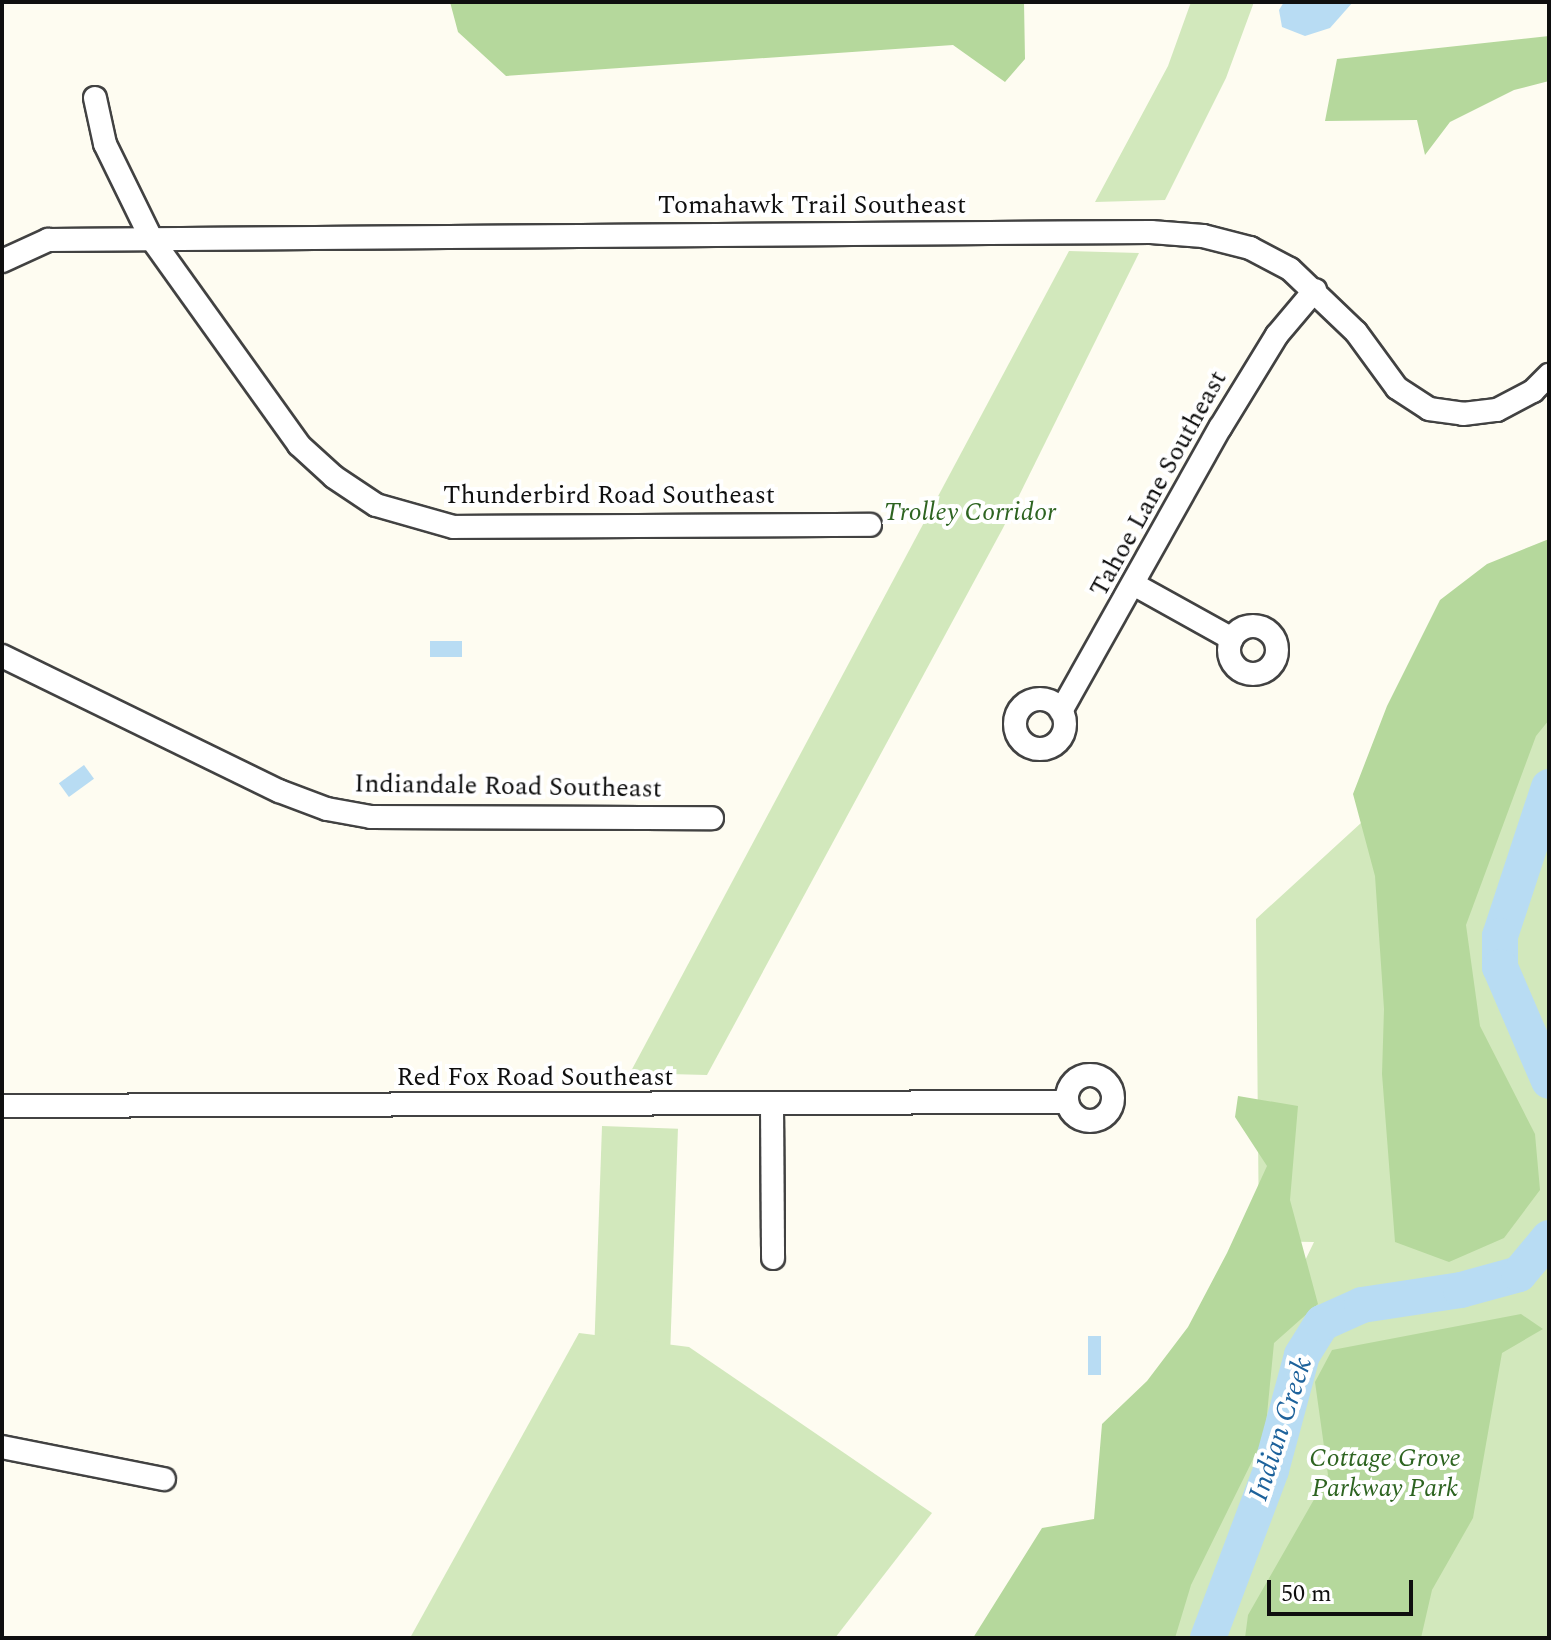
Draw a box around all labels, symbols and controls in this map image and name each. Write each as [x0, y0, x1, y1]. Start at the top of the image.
street label: Tomahawk Trail Southeast [658, 190, 966, 222]
street label: Tahoe Lane Southeast [1084, 365, 1234, 603]
street label: Thunderbird Road Southeast [443, 480, 775, 512]
park label: Trolley Corridor [884, 497, 1056, 529]
street label: Indiandale Road Southeast [354, 769, 662, 805]
street label: Red Fox Road Southeast [396, 1062, 674, 1094]
water label: Indian Creek [1242, 1353, 1320, 1505]
park label: Cottage Grove Parkway Park [1309, 1443, 1461, 1504]
scale bar [1271, 1564, 1417, 1614]
text: 50 m [1281, 1576, 1332, 1612]

